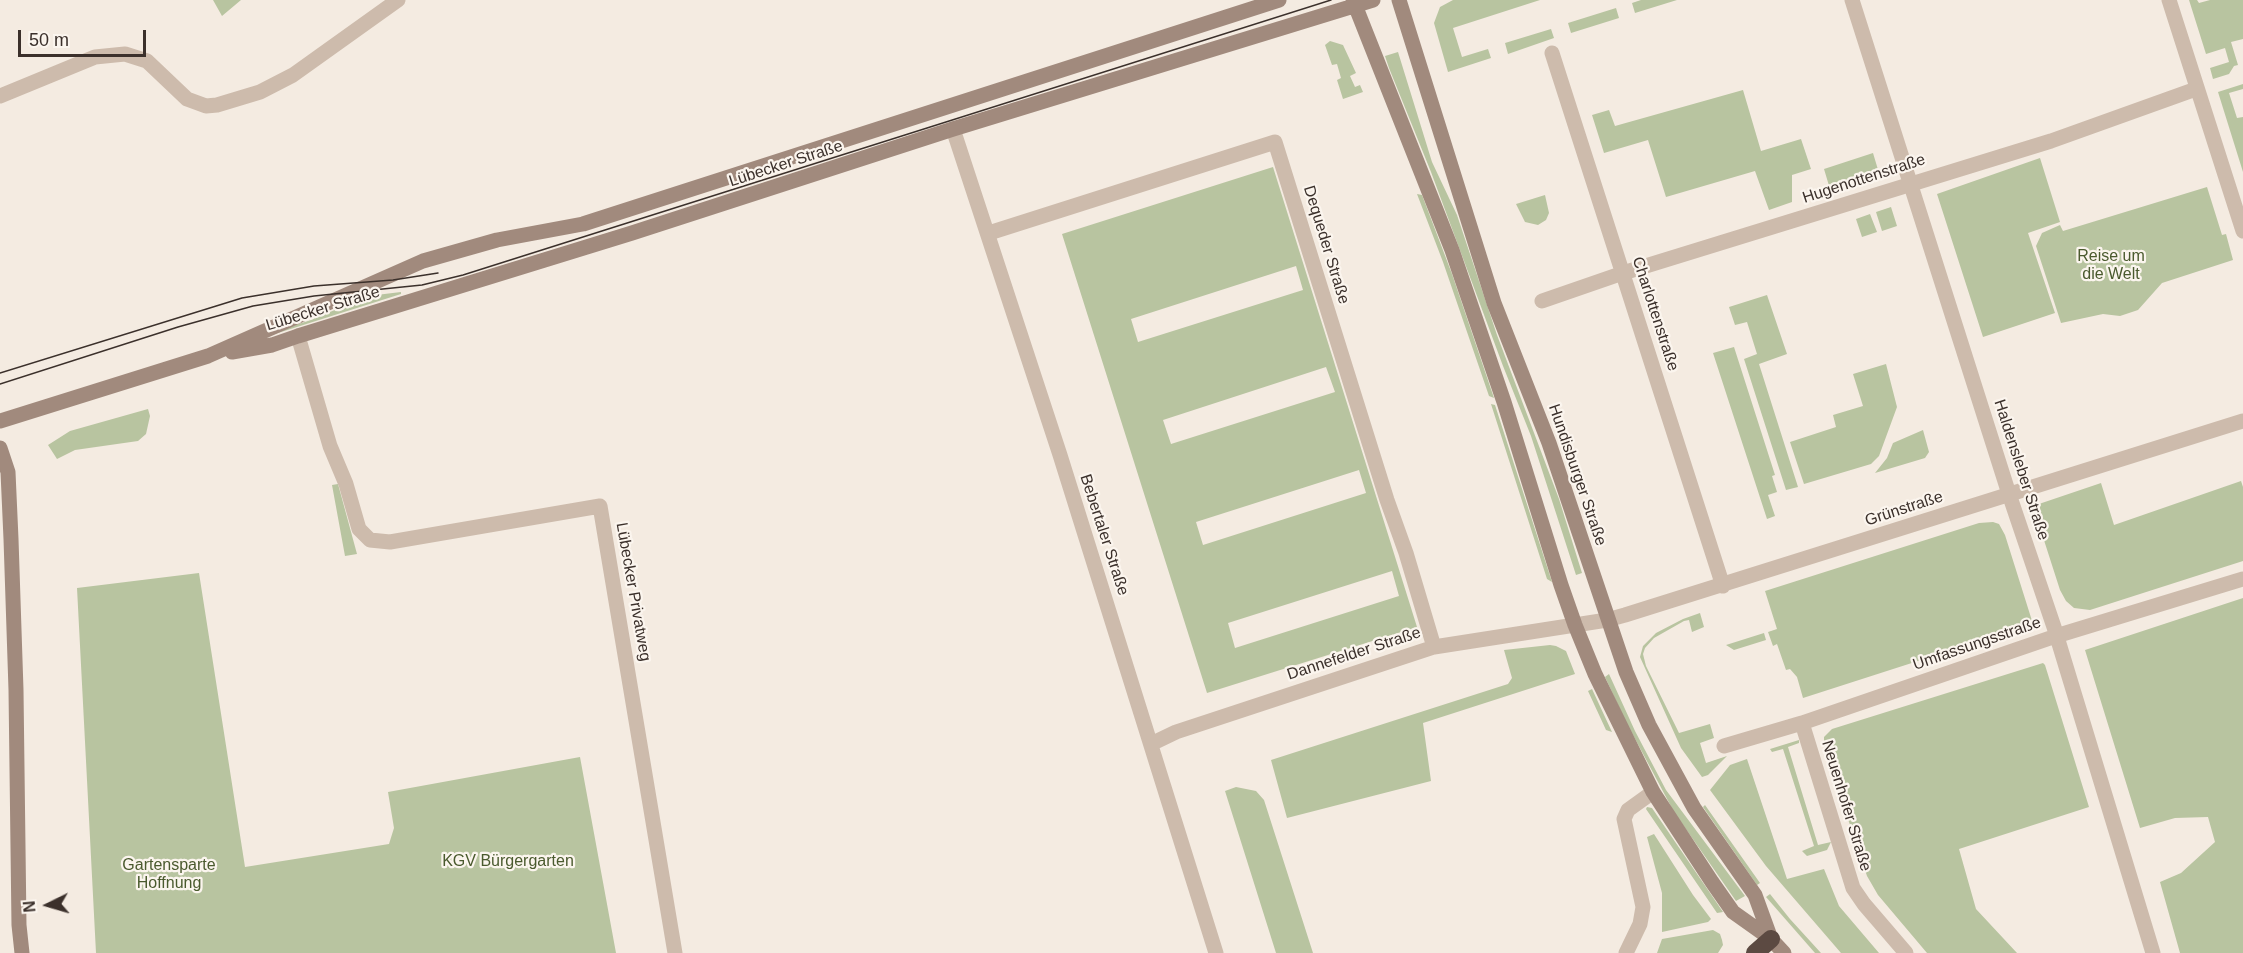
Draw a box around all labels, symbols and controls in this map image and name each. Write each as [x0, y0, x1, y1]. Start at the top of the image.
scale bar [21, 18, 148, 56]
text: 50 m [29, 30, 69, 50]
street label: Lübecker Straße [727, 137, 845, 191]
street label: Hugenottenstraße [1800, 150, 1928, 208]
street label: Dequeder Straße [1299, 184, 1353, 306]
park label: Reise um die Welt [2077, 247, 2145, 285]
street label: Charlottenstraße [1627, 254, 1683, 374]
street label: Lübecker Straße [264, 283, 382, 335]
street label: Haldensleber Straße [1989, 397, 2053, 543]
street label: Hundisburger Straße [1544, 402, 1610, 548]
street label: Bebertaler Straße [1075, 472, 1133, 598]
street label: Grünstraße [1863, 487, 1945, 531]
street label: Lübecker Privatweg [611, 521, 655, 663]
street label: Umfassungsstraße [1910, 613, 2044, 675]
street label: Dannefelder Straße [1285, 623, 1423, 685]
street label: Neuenhofer Straße [1817, 738, 1875, 874]
park label: KGV Bürgergarten [442, 852, 574, 872]
park label: Gartensparte Hoffnung [122, 856, 216, 894]
north arrow [18, 875, 78, 935]
text: N [21, 900, 39, 913]

